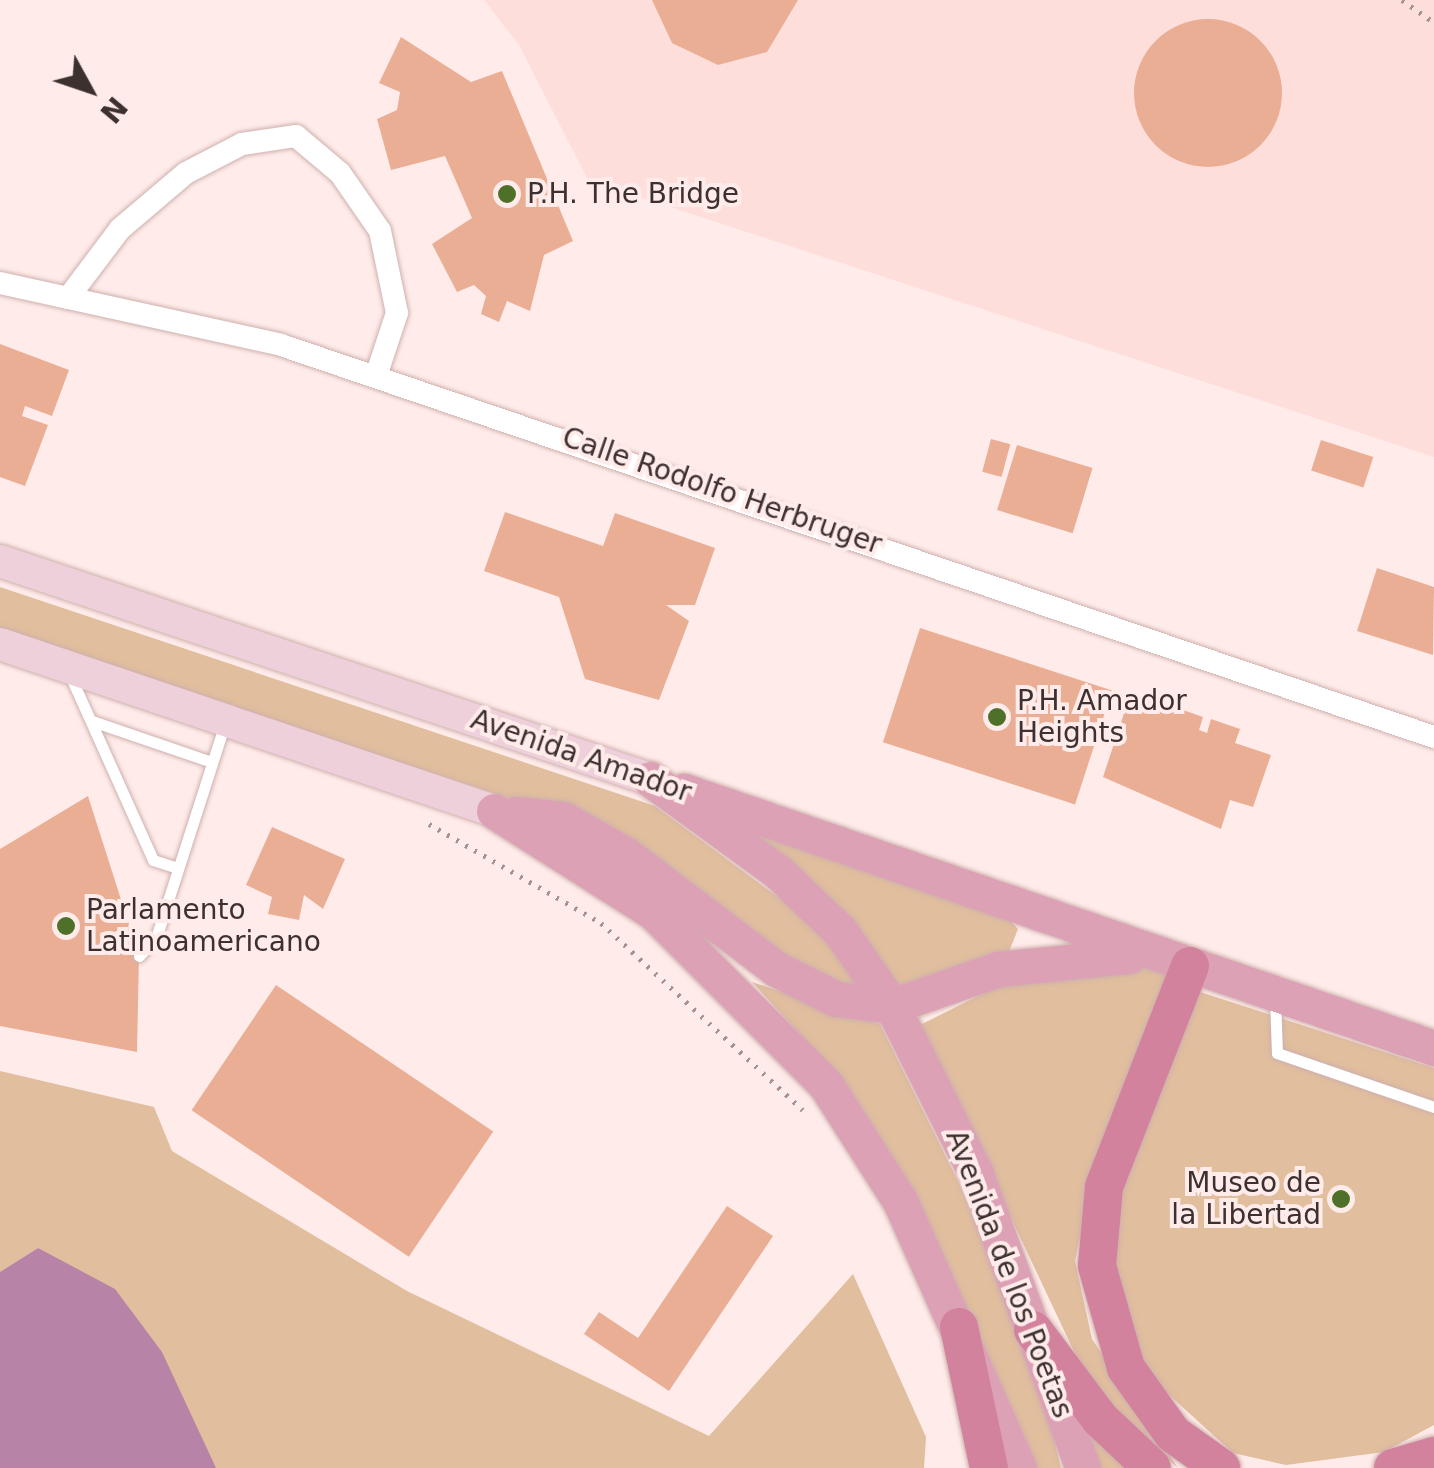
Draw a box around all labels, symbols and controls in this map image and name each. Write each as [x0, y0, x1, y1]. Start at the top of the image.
north arrow [40, 40, 140, 140]
text: N [93, 90, 134, 129]
place label: P.H. The Bridge [527, 177, 739, 211]
marker: P.H. The Bridge [496, 183, 518, 205]
street label: Calle Rodolfo Herbruger [558, 420, 886, 562]
place label: P.H. Amador Heights [1017, 684, 1187, 750]
street label: Avenida Amador [466, 703, 696, 809]
marker: P.H. Amador Heights [986, 706, 1008, 728]
place label: Parlamento Latinoamericano [86, 893, 321, 959]
marker: Parlamento Latinoamericano [55, 915, 77, 937]
street label: Avenida de los Poetas [938, 1125, 1080, 1423]
place label: Museo de la Libertad [1171, 1166, 1321, 1232]
marker: Museo de la Libertad [1330, 1188, 1352, 1210]

